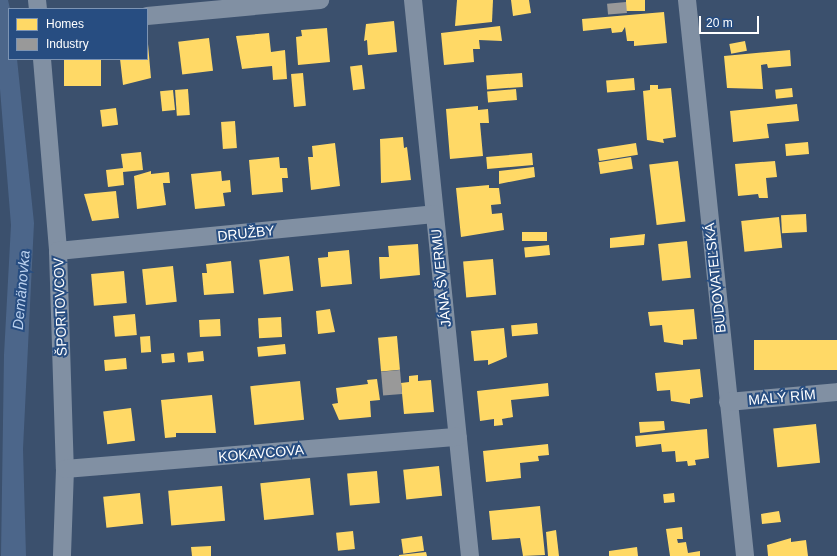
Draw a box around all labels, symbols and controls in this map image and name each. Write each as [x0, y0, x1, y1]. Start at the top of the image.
legend [8, 8, 148, 60]
scale bar [701, 8, 761, 34]
text: 20 m [706, 16, 733, 30]
text: Homes [46, 17, 84, 31]
text: Industry [46, 37, 89, 51]
street label: DRUŽBY [217, 222, 275, 244]
street label: BUDOVATEĽSKÁ [701, 222, 729, 334]
street label: JÁNA ŠVERMU [427, 228, 455, 328]
water label: Demänovka [9, 249, 33, 331]
street label: ŠPORTOVCOV [50, 258, 70, 356]
street label: MALÝ RÍM [748, 386, 816, 408]
street label: KOKAVCOVA [218, 441, 304, 465]

